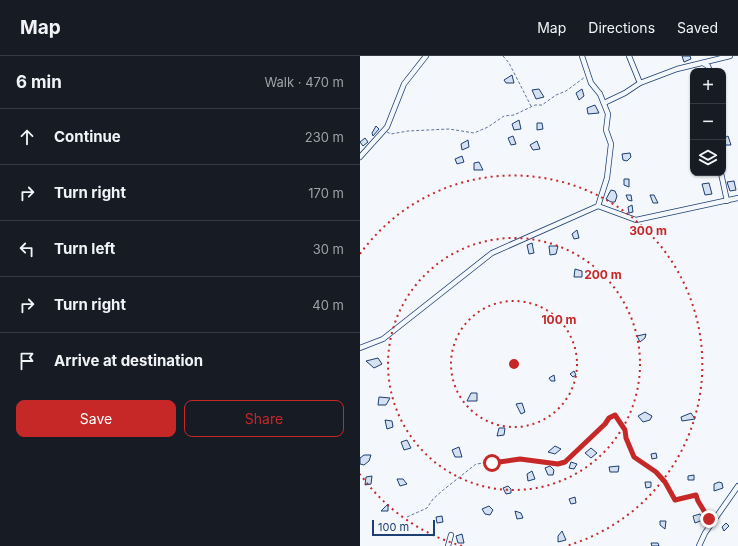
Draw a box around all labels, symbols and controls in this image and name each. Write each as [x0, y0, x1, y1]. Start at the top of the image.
text: Map [20, 16, 61, 39]
text: Map [537, 19, 566, 36]
text: Directions [588, 19, 655, 36]
text: Saved [677, 19, 718, 36]
map controls [690, 68, 726, 176]
button: + [690, 68, 726, 104]
text: 6 min [16, 72, 62, 92]
text: Walk · 470 m [264, 74, 344, 90]
button: − [690, 104, 726, 140]
icon: ahead [16, 126, 38, 148]
text: Continue [54, 127, 121, 146]
text: 230 m [305, 129, 344, 145]
button: layers [690, 140, 726, 176]
icon: right [16, 182, 38, 204]
text: Turn right [54, 183, 126, 202]
text: 170 m [308, 185, 344, 201]
text: 300 m [629, 223, 667, 238]
icon: left [16, 238, 38, 260]
text: Turn left [54, 239, 115, 258]
text: 30 m [313, 241, 344, 257]
text: 200 m [584, 267, 622, 282]
icon: right [16, 294, 38, 316]
text: Turn right [54, 295, 126, 314]
text: 40 m [312, 297, 344, 313]
text: 100 m [541, 312, 577, 327]
icon: arrive [16, 350, 38, 372]
text: Arrive at destination [54, 351, 203, 370]
centre of rings [507, 357, 521, 371]
button: Save [16, 400, 176, 437]
button: Share [184, 400, 344, 437]
route start [483, 454, 501, 472]
route end [700, 510, 718, 528]
scale bar [372, 518, 435, 537]
text: 100 m [378, 520, 409, 534]

